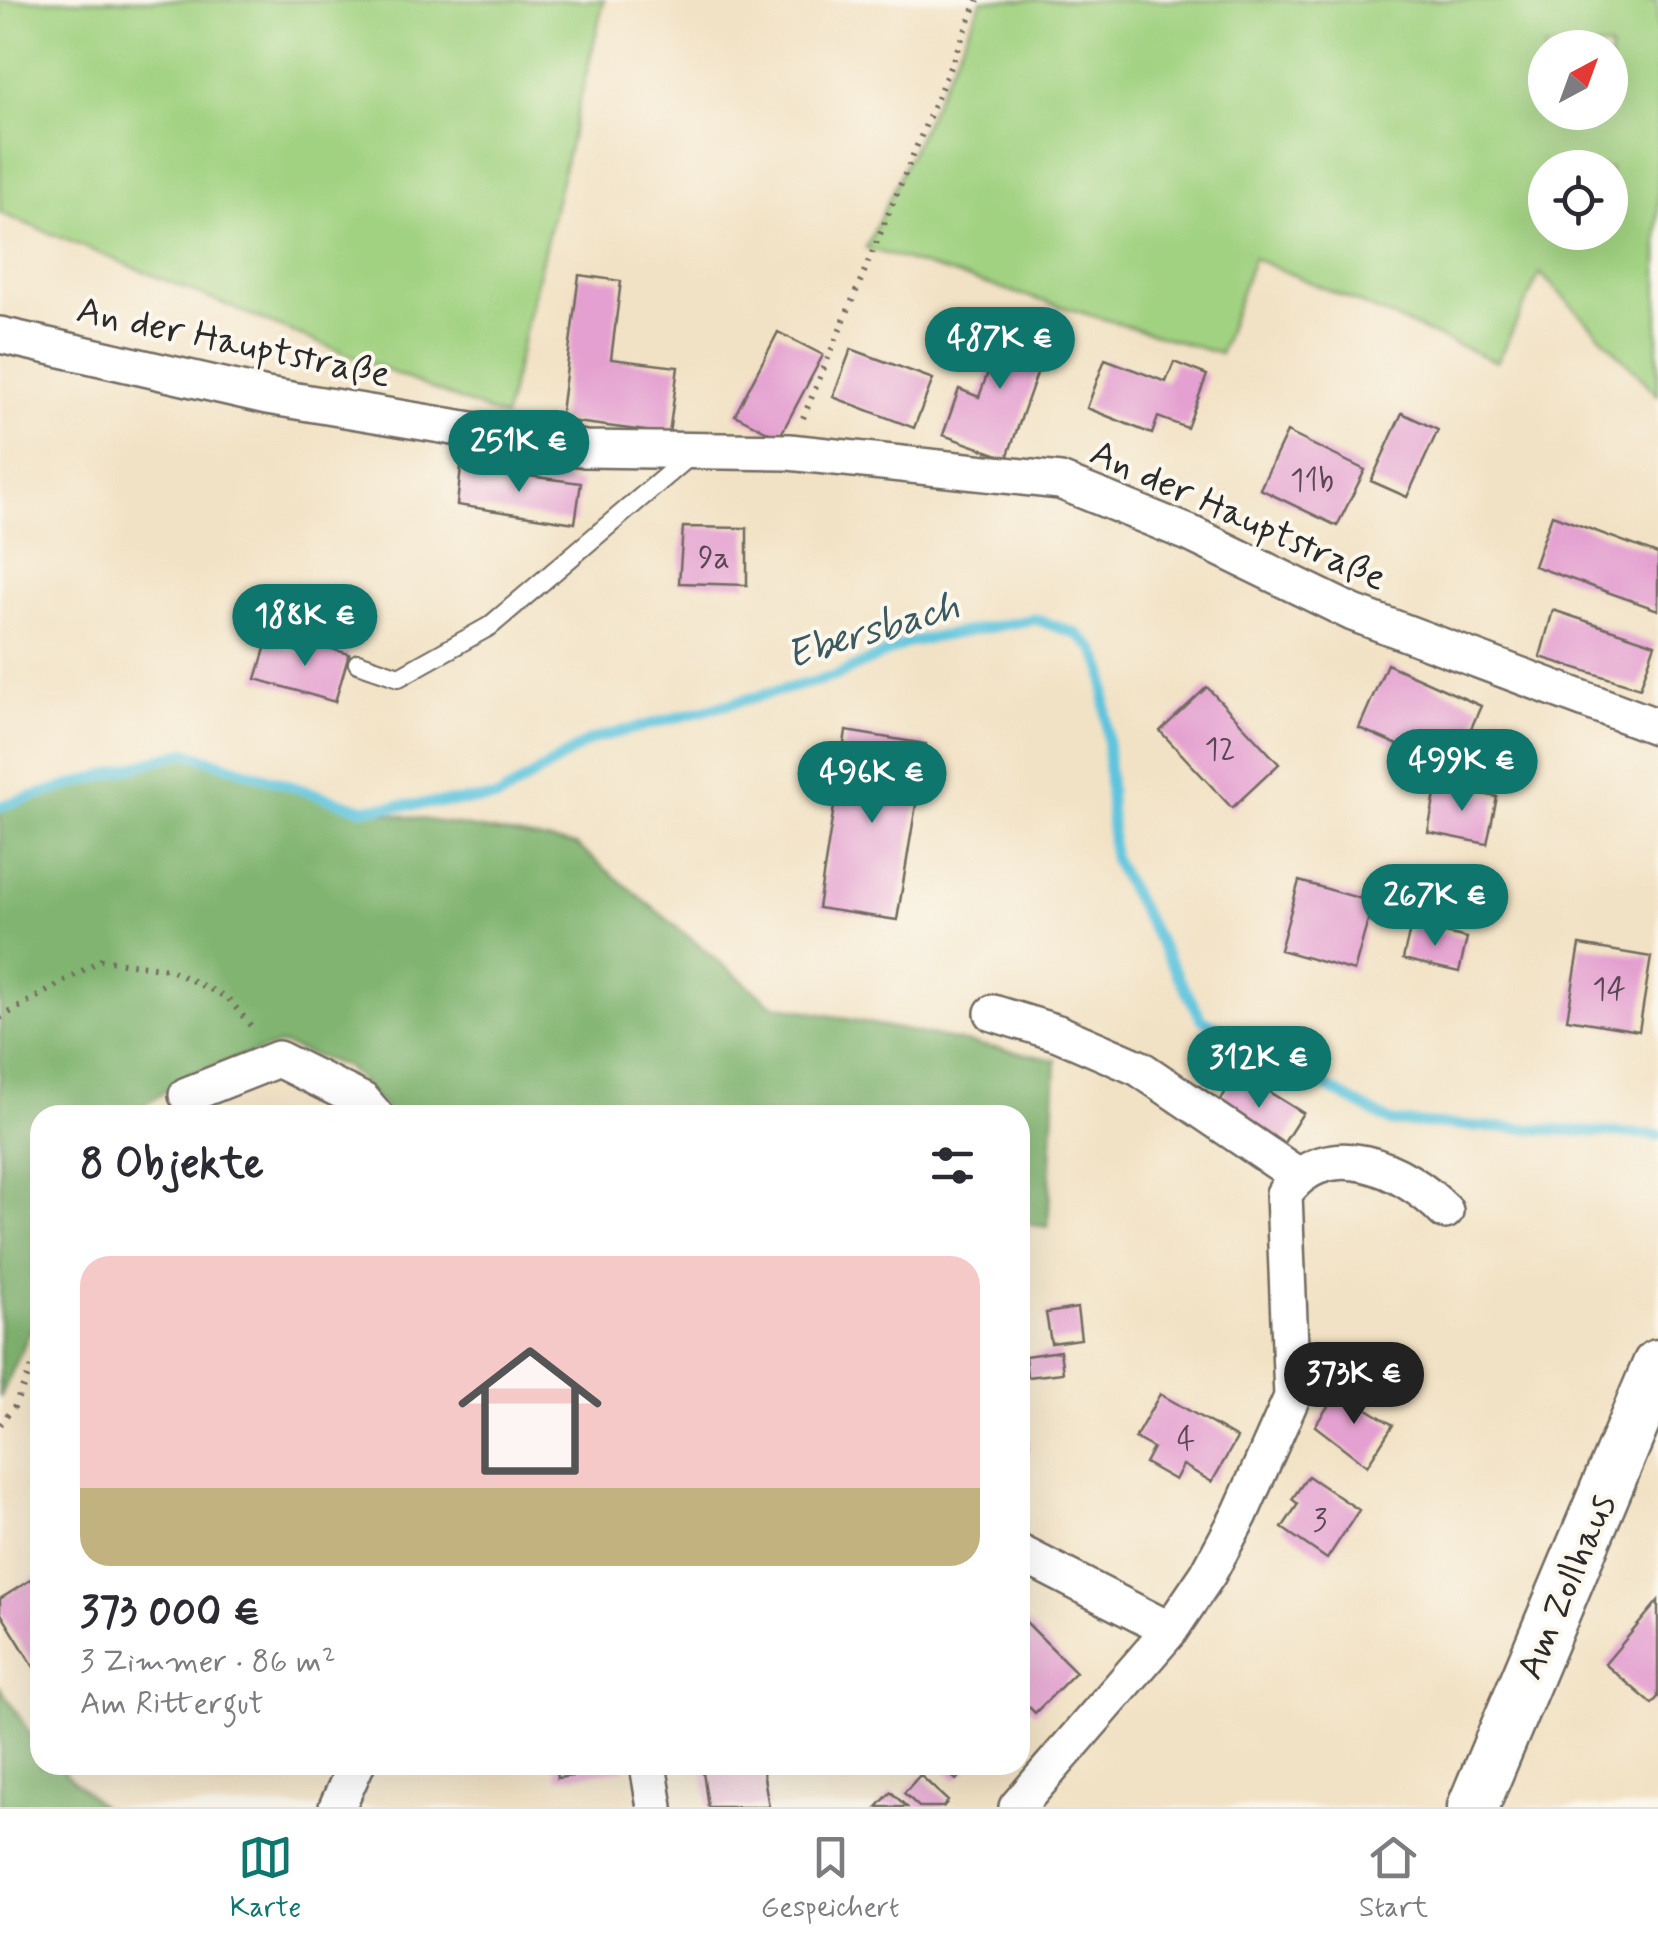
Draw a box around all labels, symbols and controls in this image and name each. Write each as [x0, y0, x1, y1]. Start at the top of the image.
north arrow [1528, 30, 1628, 130]
map controls [1528, 30, 1628, 250]
button: locate [1528, 150, 1628, 250]
street label: An der Hauptstraße [72, 286, 395, 401]
pin: 487K € [919, 307, 1081, 392]
text: 487K € [947, 318, 1053, 360]
pin: 251K € [438, 410, 600, 495]
text: 251K € [470, 421, 568, 463]
street label: An der Hauptstraße [1082, 429, 1394, 604]
house number: 11b [1290, 460, 1334, 502]
house number: 9a [698, 537, 730, 579]
water label: Ebersbach [780, 581, 966, 683]
pin: 188K € [224, 584, 386, 669]
text: 188K € [254, 595, 356, 637]
house number: 12 [1204, 729, 1236, 771]
pin: 499K € [1381, 729, 1543, 814]
text: 499K € [1409, 740, 1515, 782]
pin: 496K € [791, 741, 953, 826]
text: 496K € [820, 752, 925, 794]
pin: 267K € [1354, 864, 1516, 949]
text: 267K € [1383, 875, 1487, 917]
house number: 14 [1592, 969, 1626, 1011]
pin: 312K € [1178, 1026, 1340, 1111]
text: 312K € [1209, 1037, 1309, 1079]
text: 8 Objekte [80, 1138, 264, 1193]
icon: filters [925, 1138, 980, 1193]
icon: home [440, 1321, 620, 1501]
pin: 373K € [1273, 1342, 1435, 1427]
text: 373K € [1306, 1353, 1402, 1395]
house number: 4 [1177, 1419, 1195, 1461]
street label: Am Zollhaus [1506, 1487, 1628, 1687]
house number: 3 [1313, 1500, 1327, 1542]
text: 373 000 € [80, 1586, 260, 1641]
text: 3 Zimmer · 86 m² [80, 1641, 336, 1683]
text: Am Rittergut [80, 1683, 264, 1725]
tab: Karte [230, 1830, 301, 1927]
tab: Gespeichert [761, 1830, 899, 1927]
tab: Start [1359, 1830, 1428, 1927]

